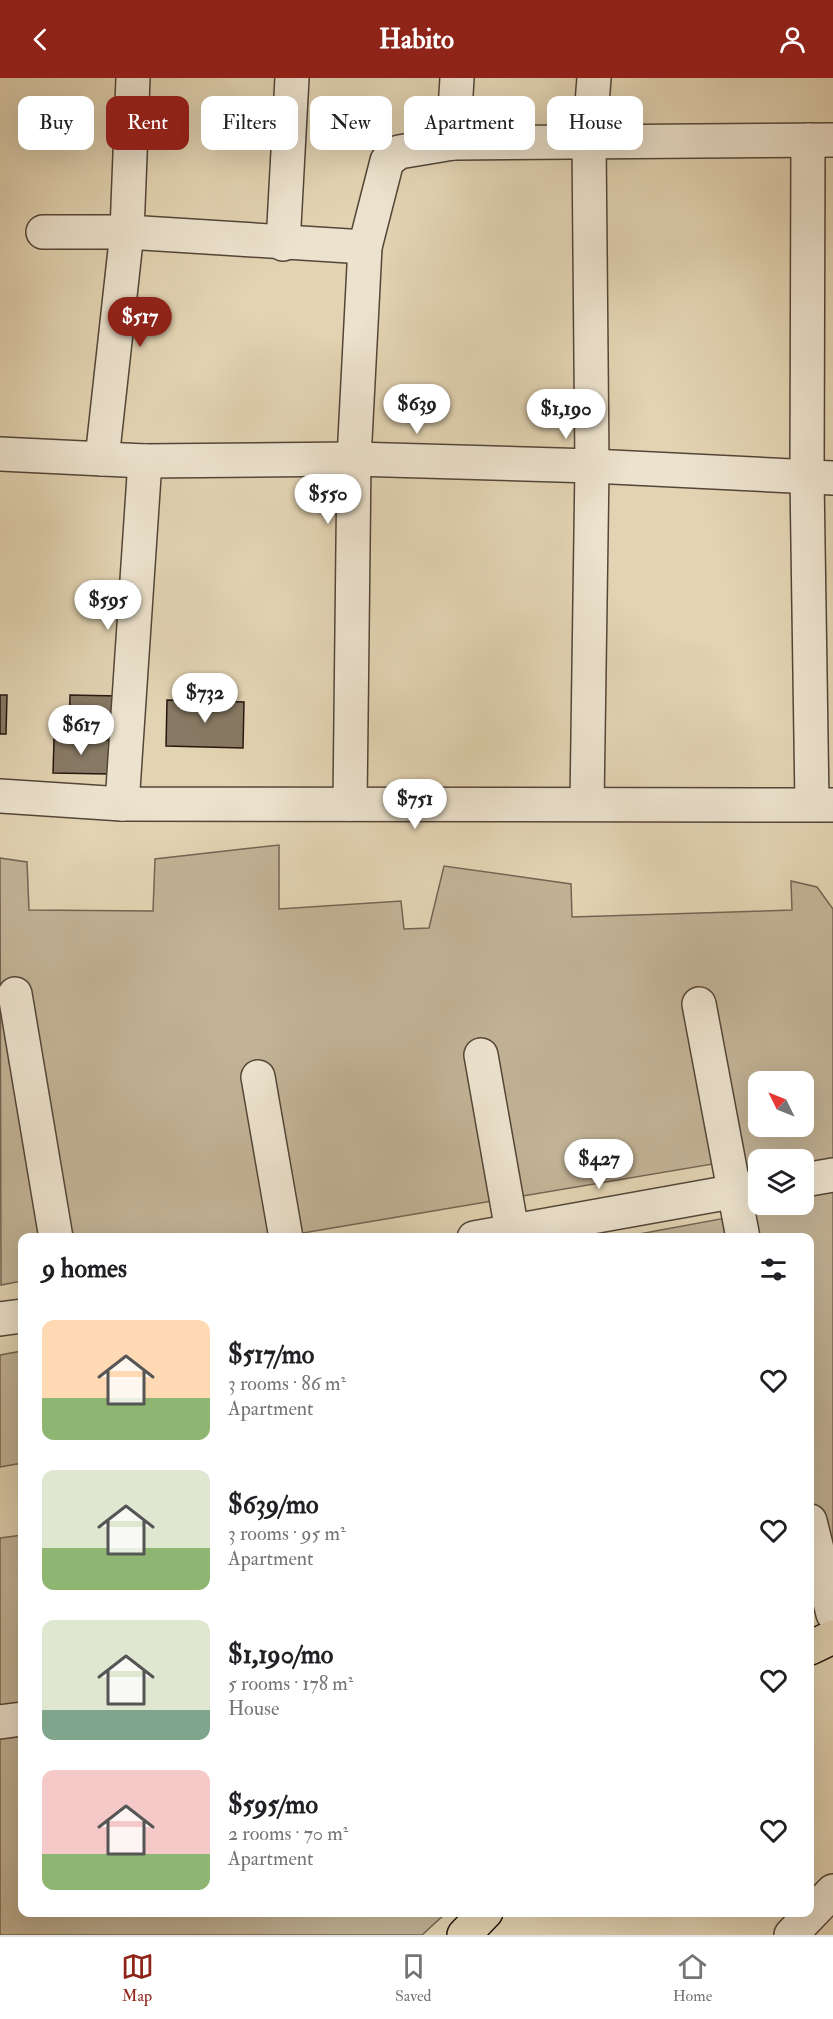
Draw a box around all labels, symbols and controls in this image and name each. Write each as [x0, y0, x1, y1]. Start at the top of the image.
icon: back [24, 23, 57, 56]
text: Habito [379, 23, 454, 56]
icon: person [776, 23, 809, 56]
chip: Buy [18, 96, 94, 150]
chip: Rent [106, 96, 189, 150]
chip: Filters [201, 96, 298, 150]
chip: New [310, 96, 392, 150]
chip: Apartment [404, 96, 535, 150]
chip: House [547, 96, 643, 150]
pin: $517 [104, 297, 176, 348]
text: $517 [122, 304, 158, 329]
pin: $639 [381, 384, 453, 435]
pin: $1,190 [517, 389, 615, 440]
text: $639 [397, 391, 437, 416]
text: $1,190 [541, 396, 591, 421]
pin: $550 [292, 474, 364, 525]
text: $550 [309, 481, 347, 506]
pin: $595 [72, 580, 144, 631]
text: $595 [88, 587, 128, 612]
pin: $732 [169, 673, 241, 724]
text: $732 [186, 680, 224, 705]
pin: $617 [45, 705, 117, 756]
text: $617 [62, 712, 100, 737]
pin: $751 [379, 779, 451, 830]
text: $751 [397, 786, 433, 811]
north arrow [748, 1071, 814, 1137]
map controls [748, 1071, 814, 1215]
pin: $427 [563, 1139, 635, 1190]
text: $427 [578, 1146, 620, 1171]
button: layers [748, 1149, 814, 1215]
text: 9 homes [42, 1253, 127, 1285]
icon: filters [757, 1253, 790, 1286]
text: $517/mo [228, 1339, 314, 1371]
icon: home [90, 1344, 162, 1416]
icon: heart [757, 1364, 790, 1397]
text: 3 rooms · 86 m² [228, 1371, 346, 1396]
text: Apartment [228, 1396, 313, 1421]
text: $639/mo [228, 1489, 318, 1521]
icon: home [90, 1494, 162, 1566]
icon: heart [757, 1514, 790, 1547]
text: 3 rooms · 95 m² [228, 1521, 346, 1546]
text: Apartment [228, 1546, 313, 1571]
text: $1,190/mo [228, 1639, 333, 1671]
icon: home [90, 1644, 162, 1716]
icon: heart [757, 1664, 790, 1697]
text: 5 rooms · 178 m² [228, 1671, 353, 1696]
text: House [228, 1696, 279, 1721]
text: $595/mo [228, 1789, 318, 1821]
icon: home [90, 1794, 162, 1866]
icon: heart [757, 1814, 790, 1847]
text: 2 rooms · 70 m² [228, 1821, 348, 1846]
text: Apartment [228, 1846, 313, 1871]
tab: Map [121, 1950, 154, 2006]
tab: Saved [395, 1950, 431, 2006]
tab: Home [673, 1950, 712, 2006]

